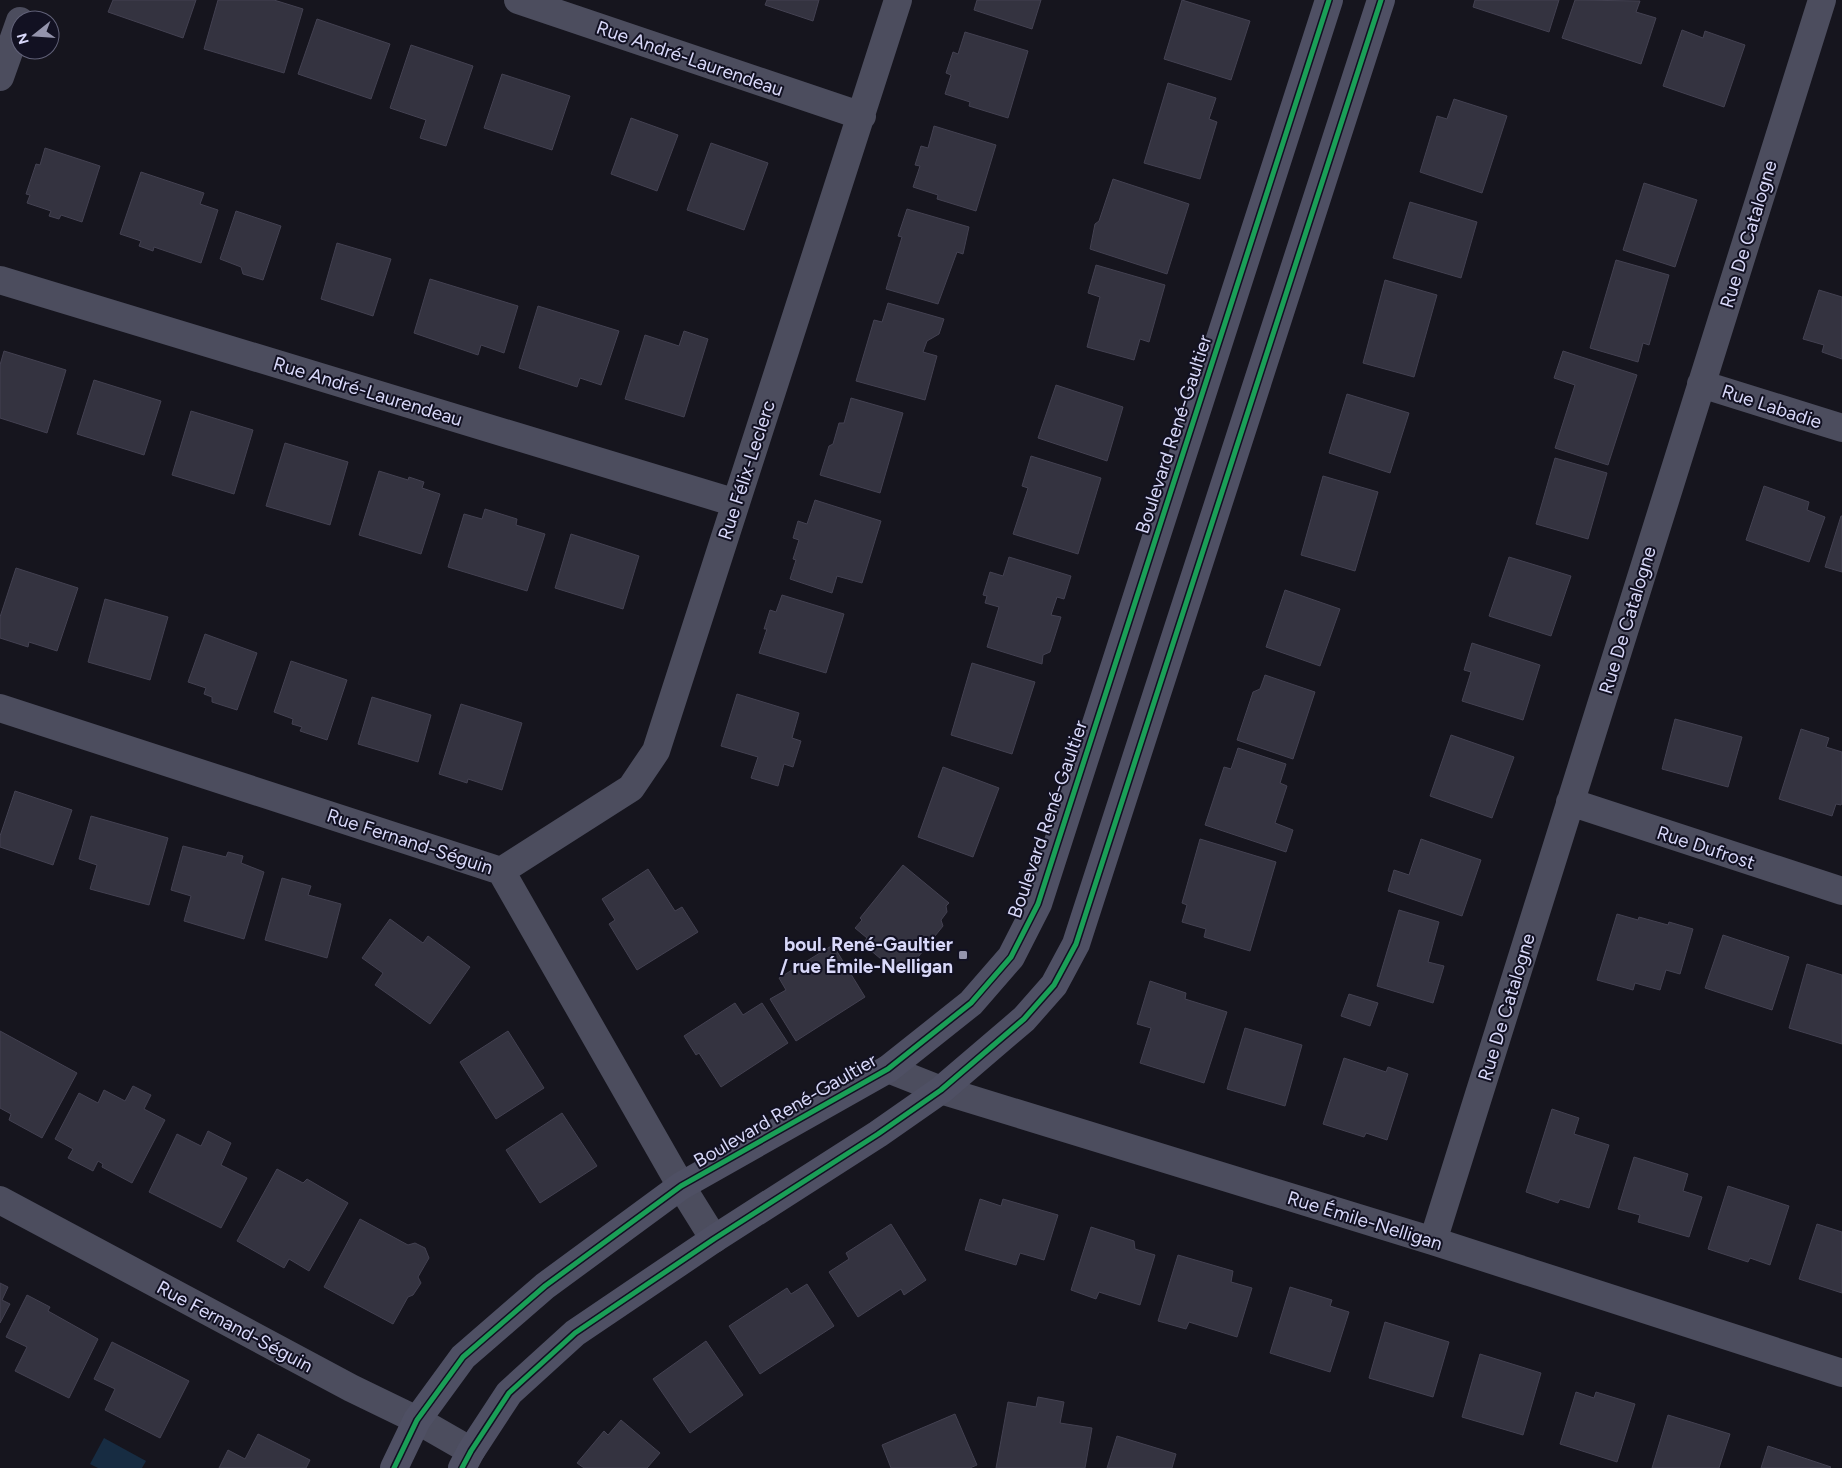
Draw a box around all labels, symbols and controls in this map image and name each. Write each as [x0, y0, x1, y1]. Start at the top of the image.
north arrow [10, 10, 60, 60]
street label: Rue André-Laurendeau [593, 16, 786, 101]
text: N [13, 31, 33, 46]
street label: Rue De Catalogne [1715, 158, 1782, 311]
street label: Boulevard René-Gaultier [1130, 331, 1217, 536]
street label: Rue André-Laurendeau [271, 352, 465, 431]
street label: Rue Labadie [1719, 379, 1825, 433]
street label: Rue Félix-Leclerc [713, 397, 780, 543]
street label: Rue De Catalogne [1594, 544, 1661, 697]
street label: Boulevard René-Gaultier [1003, 717, 1092, 921]
street label: Rue Fernand-Séguin [324, 804, 496, 879]
street label: Rue Dufrost [1654, 821, 1758, 874]
street label: Rue De Catalogne [1473, 931, 1540, 1084]
place label: boul. René-Gaultier / rue Émile-Nelligan [780, 933, 953, 978]
marker: boul. René-Gaultier / rue Émile-Nelligan [957, 949, 969, 961]
street label: Boulevard René-Gaultier [690, 1048, 881, 1172]
street label: Rue Émile-Nelligan [1284, 1186, 1445, 1255]
street label: Rue Fernand-Séguin [153, 1276, 317, 1377]

